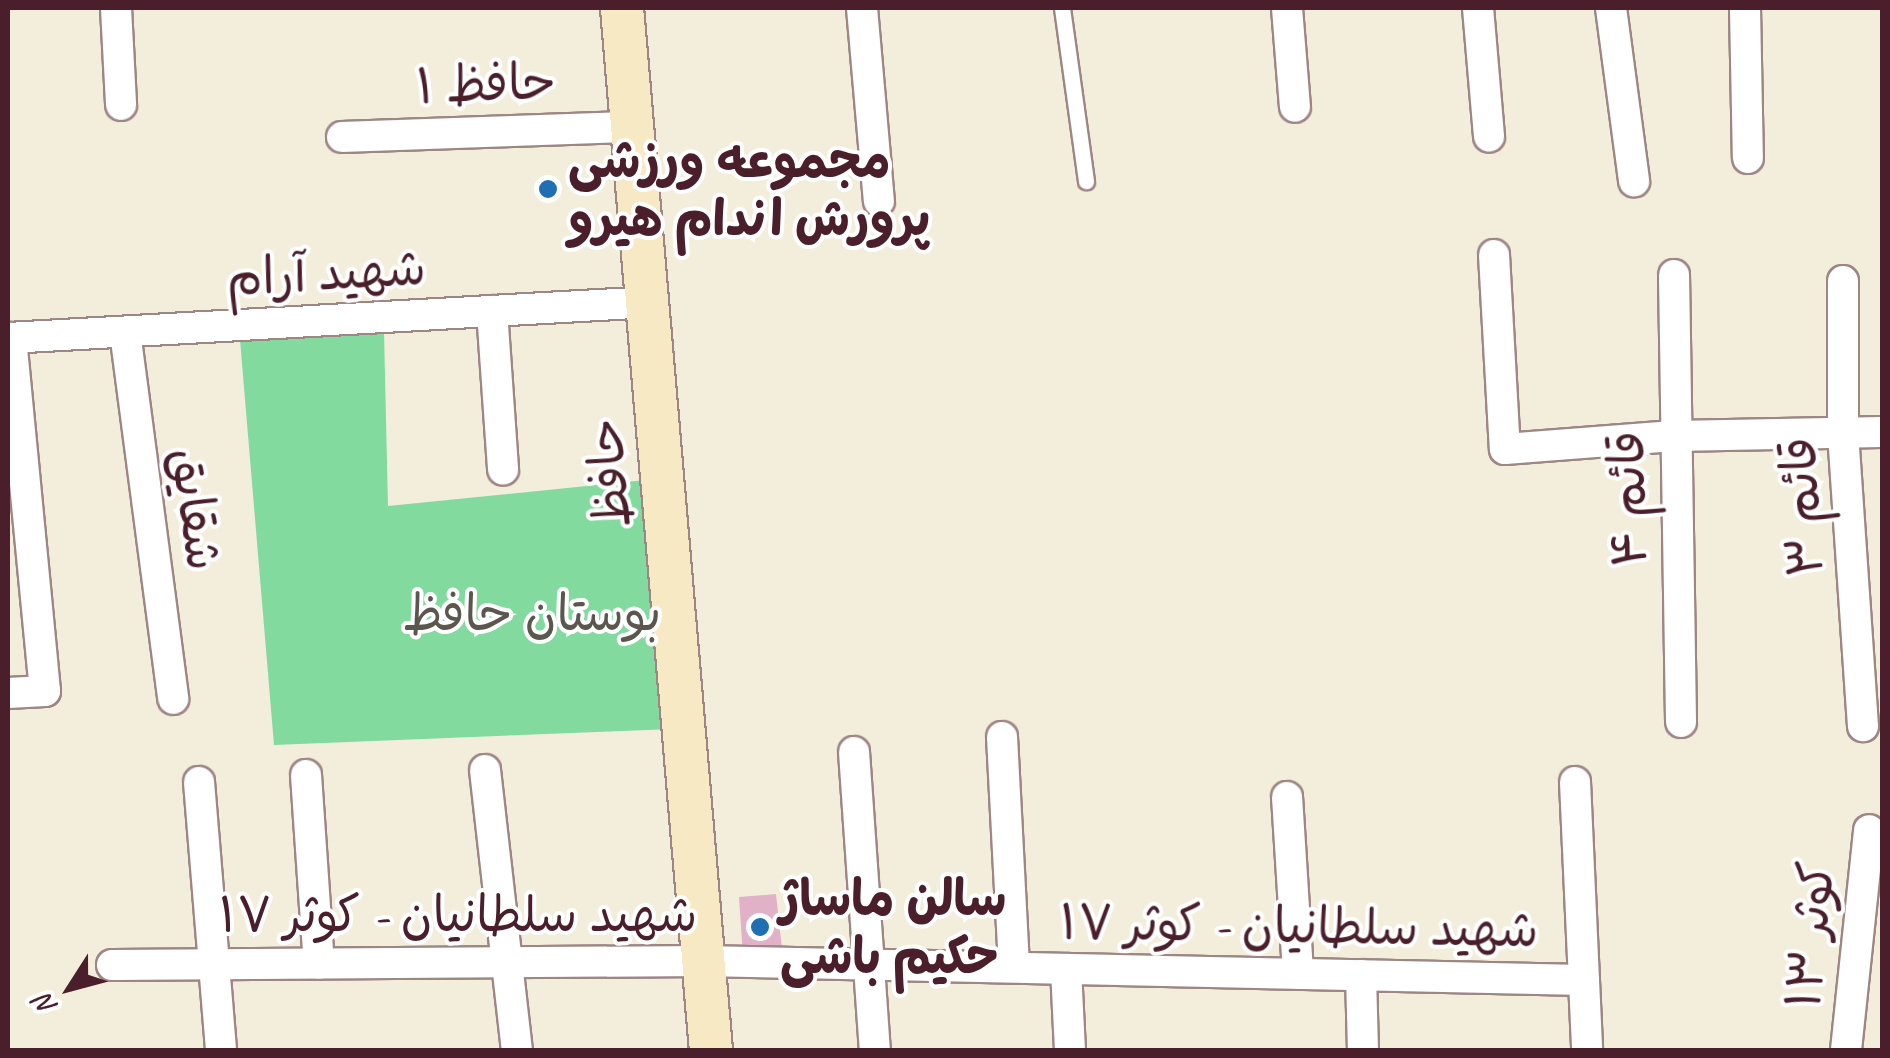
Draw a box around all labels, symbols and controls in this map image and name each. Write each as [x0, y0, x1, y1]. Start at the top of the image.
street label: حافظ ۱ [415, 52, 557, 116]
place label: مجموعه ورزشی پرورش اندام هیرو [568, 130, 930, 248]
marker: مجموعه ورزشی پرورش اندام هیرو [537, 178, 559, 200]
street label: شهید آرام [225, 238, 427, 308]
street label: حافظ [574, 416, 644, 530]
street label: قائم ۴ [1597, 430, 1659, 568]
street label: قائم ۳ [1768, 436, 1836, 578]
street label: شقایق [158, 444, 234, 574]
park label: بوستان حافظ [403, 584, 661, 644]
street label: کوثر ۱۳ [1772, 859, 1848, 1011]
place label: سالن ماساژ حکیم باشی [780, 868, 1007, 986]
street label: شهید سلطانیان - کوثر ۱۷ [219, 885, 697, 945]
street label: شهید سلطانیان - کوثر ۱۷ [1059, 892, 1539, 960]
marker: سالن ماساژ حکیم باشی [749, 916, 771, 938]
north arrow [20, 938, 120, 1038]
text: N [26, 989, 65, 1023]

